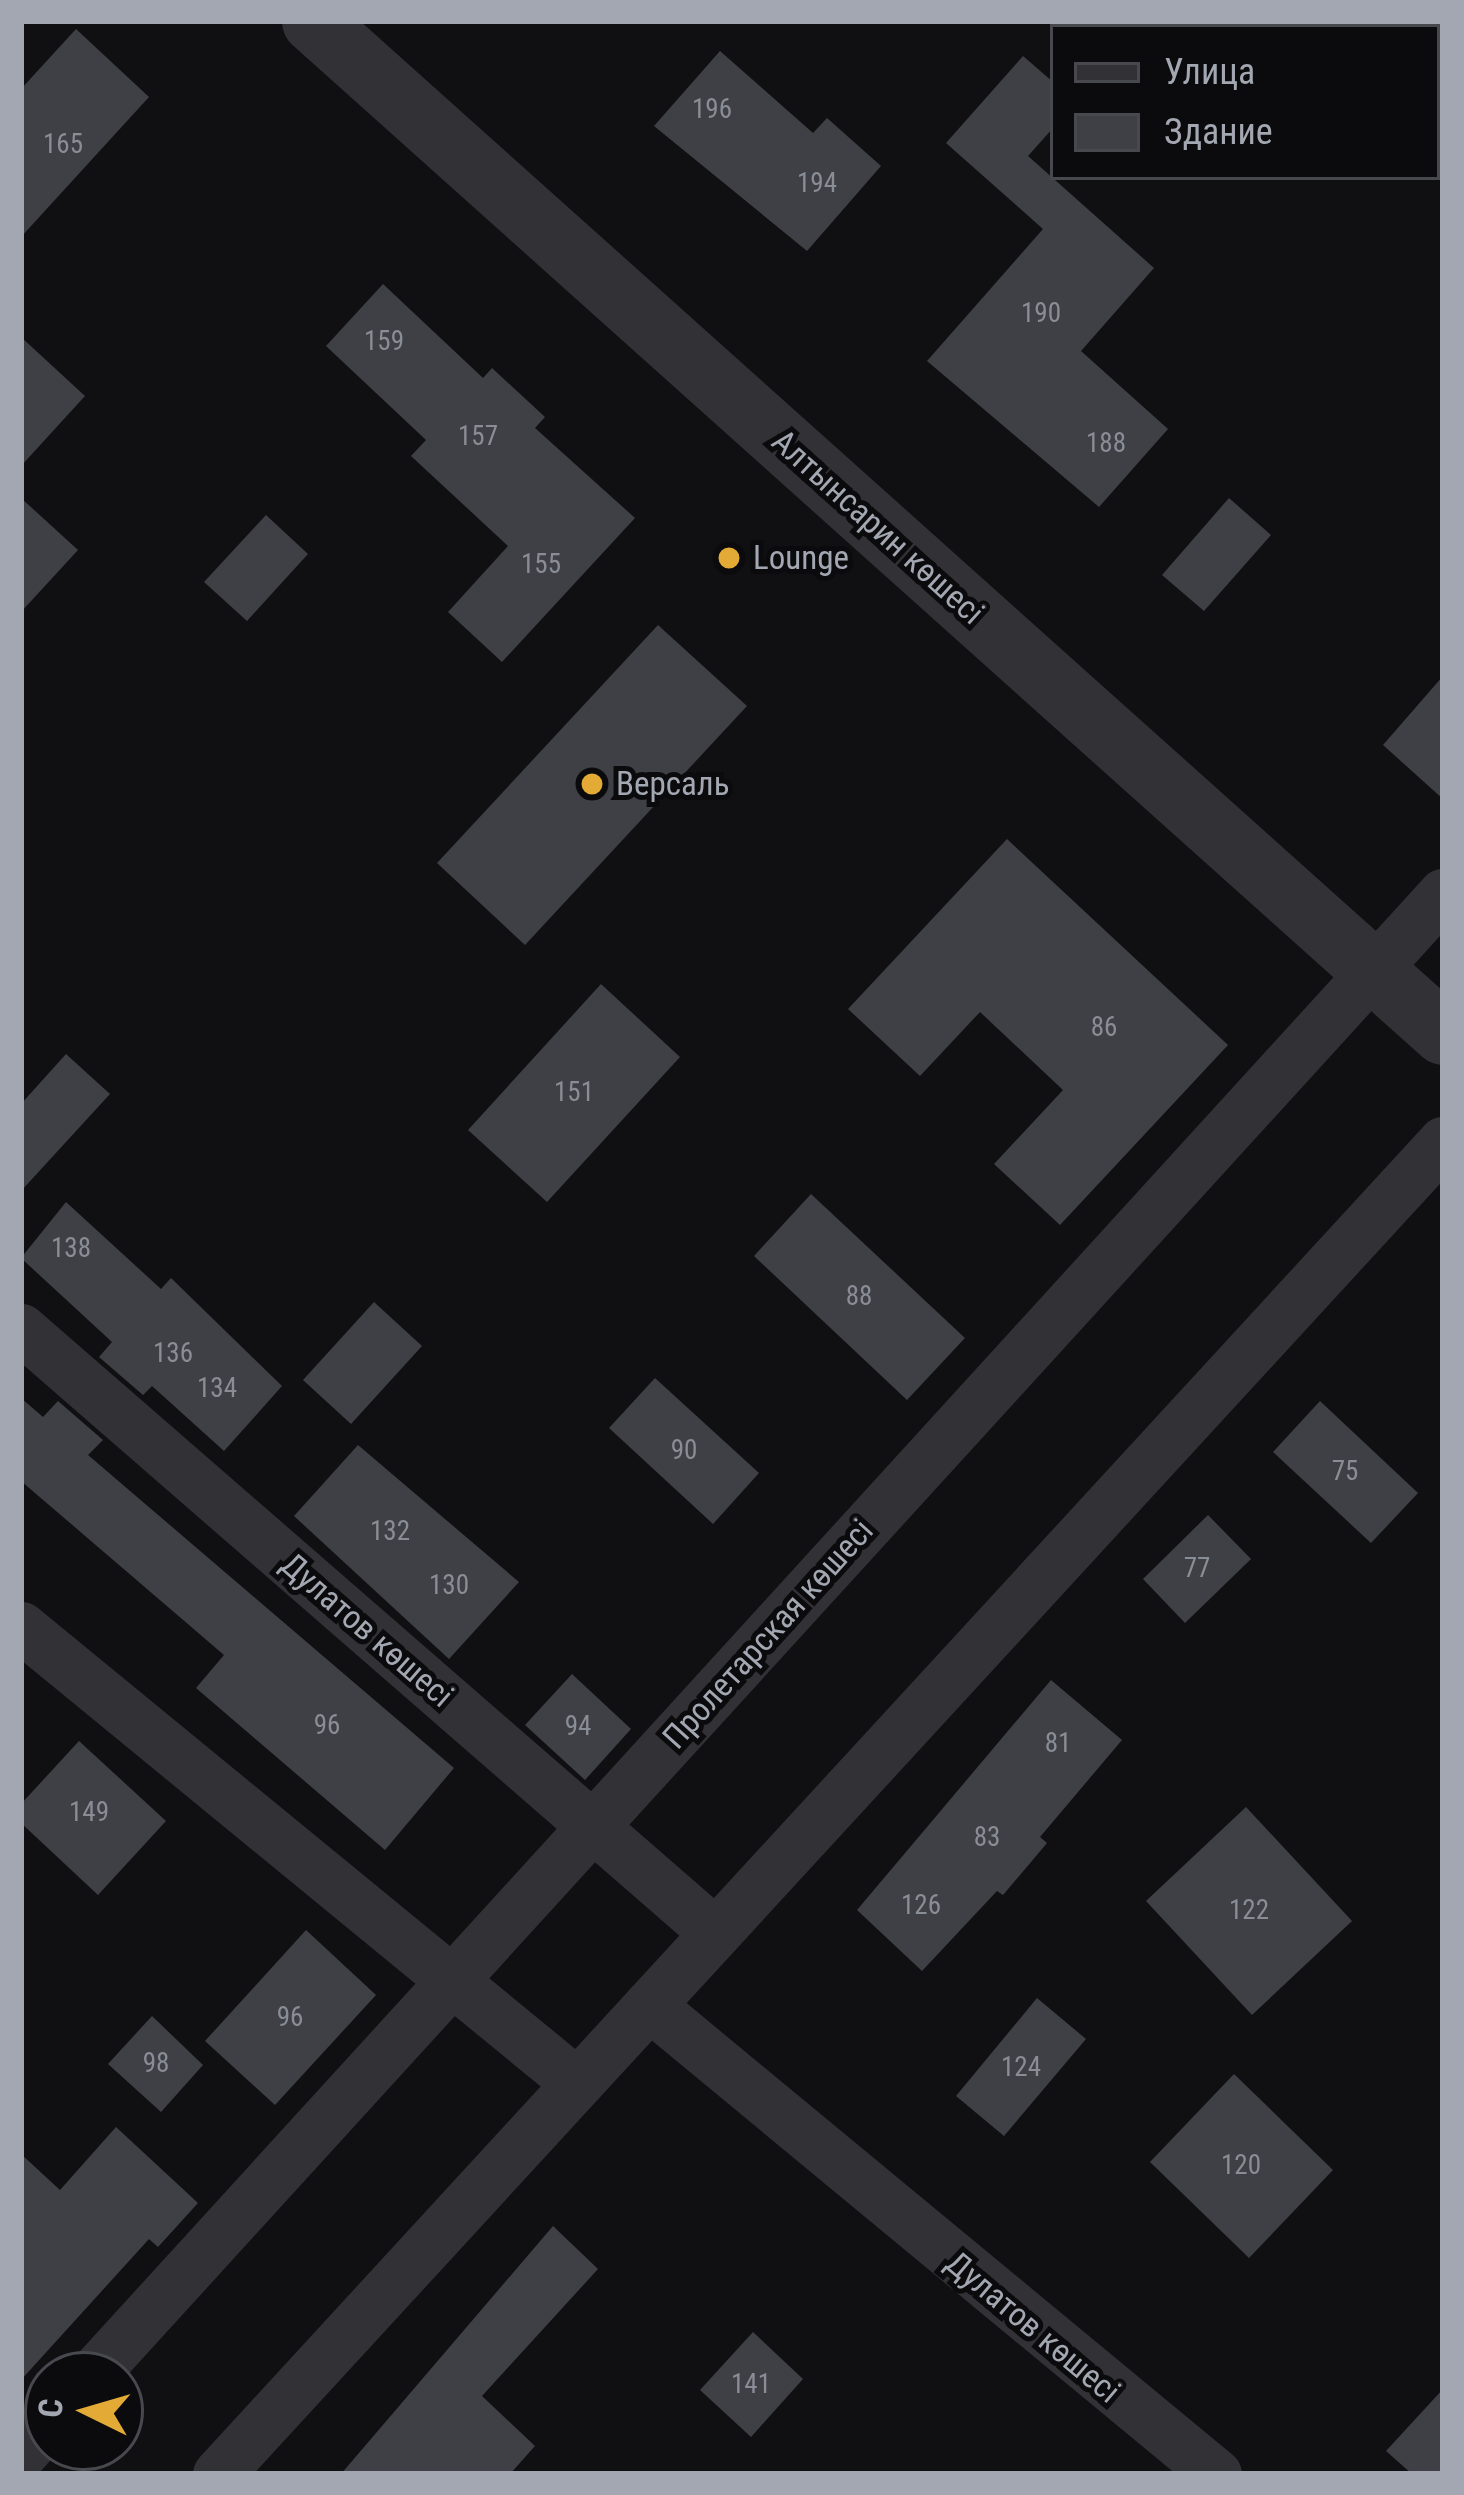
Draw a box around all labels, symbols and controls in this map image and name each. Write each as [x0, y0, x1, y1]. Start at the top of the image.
legend [1050, 24, 1440, 180]
text: Улица [1164, 51, 1255, 93]
house number: 196 [692, 94, 732, 126]
text: Здание [1164, 111, 1273, 153]
house number: 165 [43, 129, 83, 161]
house number: 194 [797, 168, 837, 200]
house number: 190 [1021, 298, 1061, 330]
house number: 159 [364, 326, 404, 358]
house number: 157 [458, 421, 498, 453]
street label: Алтынсарин көшесі [764, 421, 992, 633]
house number: 188 [1086, 428, 1126, 460]
place label: Lounge [753, 538, 849, 578]
marker: Lounge [716, 545, 742, 571]
house number: 155 [521, 549, 561, 581]
place label: Версаль [616, 764, 729, 804]
marker: Версаль [579, 771, 605, 797]
house number: 86 [1091, 1012, 1117, 1044]
house number: 151 [554, 1077, 594, 1109]
house number: 138 [51, 1233, 91, 1265]
house number: 88 [846, 1281, 872, 1313]
house number: 136 [153, 1338, 193, 1370]
house number: 134 [197, 1373, 237, 1405]
house number: 90 [671, 1435, 697, 1467]
house number: 75 [1332, 1456, 1358, 1488]
street label: Пролетарская көшесі [655, 1511, 881, 1757]
house number: 132 [370, 1516, 410, 1548]
street label: Дулатов көшесі [273, 1545, 461, 1715]
house number: 77 [1184, 1553, 1210, 1585]
house number: 130 [429, 1570, 469, 1602]
house number: 96 [314, 1710, 340, 1742]
house number: 94 [565, 1711, 591, 1743]
house number: 81 [1045, 1728, 1071, 1760]
house number: 149 [69, 1797, 109, 1829]
house number: 83 [974, 1822, 1000, 1854]
house number: 126 [901, 1890, 941, 1922]
house number: 122 [1229, 1895, 1269, 1927]
house number: 96 [277, 2002, 303, 2034]
house number: 98 [143, 2048, 169, 2080]
house number: 124 [1001, 2052, 1041, 2084]
house number: 120 [1221, 2150, 1261, 2182]
street label: Дулатов көшесі [938, 2243, 1128, 2411]
north arrow [24, 2351, 144, 2471]
house number: 141 [731, 2369, 771, 2401]
text: С [30, 2397, 71, 2419]

